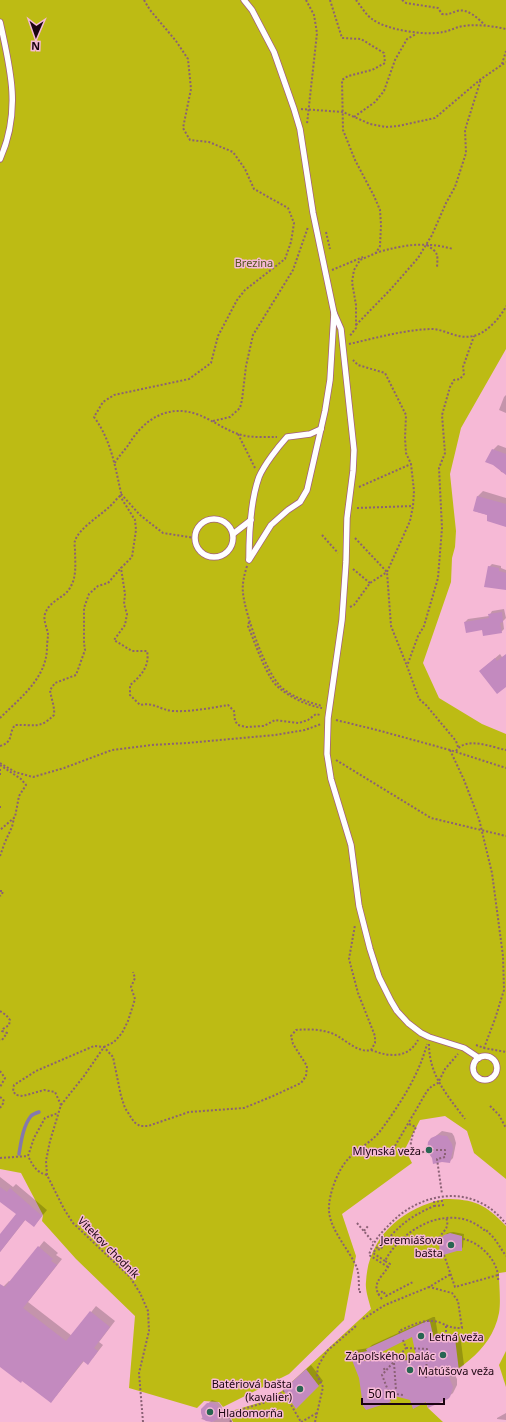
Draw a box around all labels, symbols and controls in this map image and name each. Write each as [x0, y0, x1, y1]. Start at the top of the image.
north arrow [16, 16, 56, 56]
text: N [31, 39, 40, 54]
park label: Brezina [235, 255, 273, 270]
place label: Mlynská veža [353, 1143, 421, 1158]
marker: Mlynská veža [424, 1145, 434, 1155]
street label: Vitekov chodník [75, 1213, 143, 1281]
place label: Jeremiášova bašta [380, 1232, 443, 1260]
marker: Jeremiášova bašta [446, 1240, 456, 1250]
place label: Letná veža [429, 1329, 484, 1344]
marker: Letná veža [416, 1331, 426, 1341]
place label: Zápoľského palác [345, 1348, 435, 1363]
marker: Zápoľského palác [438, 1350, 448, 1360]
place label: Matúšova veža [418, 1363, 494, 1378]
marker: Matúšova veža [405, 1365, 415, 1375]
place label: Batériová bašta (kavalier) [212, 1376, 292, 1404]
scale bar [362, 1380, 444, 1406]
marker: Batériová bašta (kavalier) [295, 1384, 305, 1394]
text: 50 m [368, 1385, 396, 1402]
place label: Hladomorňa [218, 1405, 283, 1420]
marker: Hladomorňa [205, 1407, 215, 1417]

